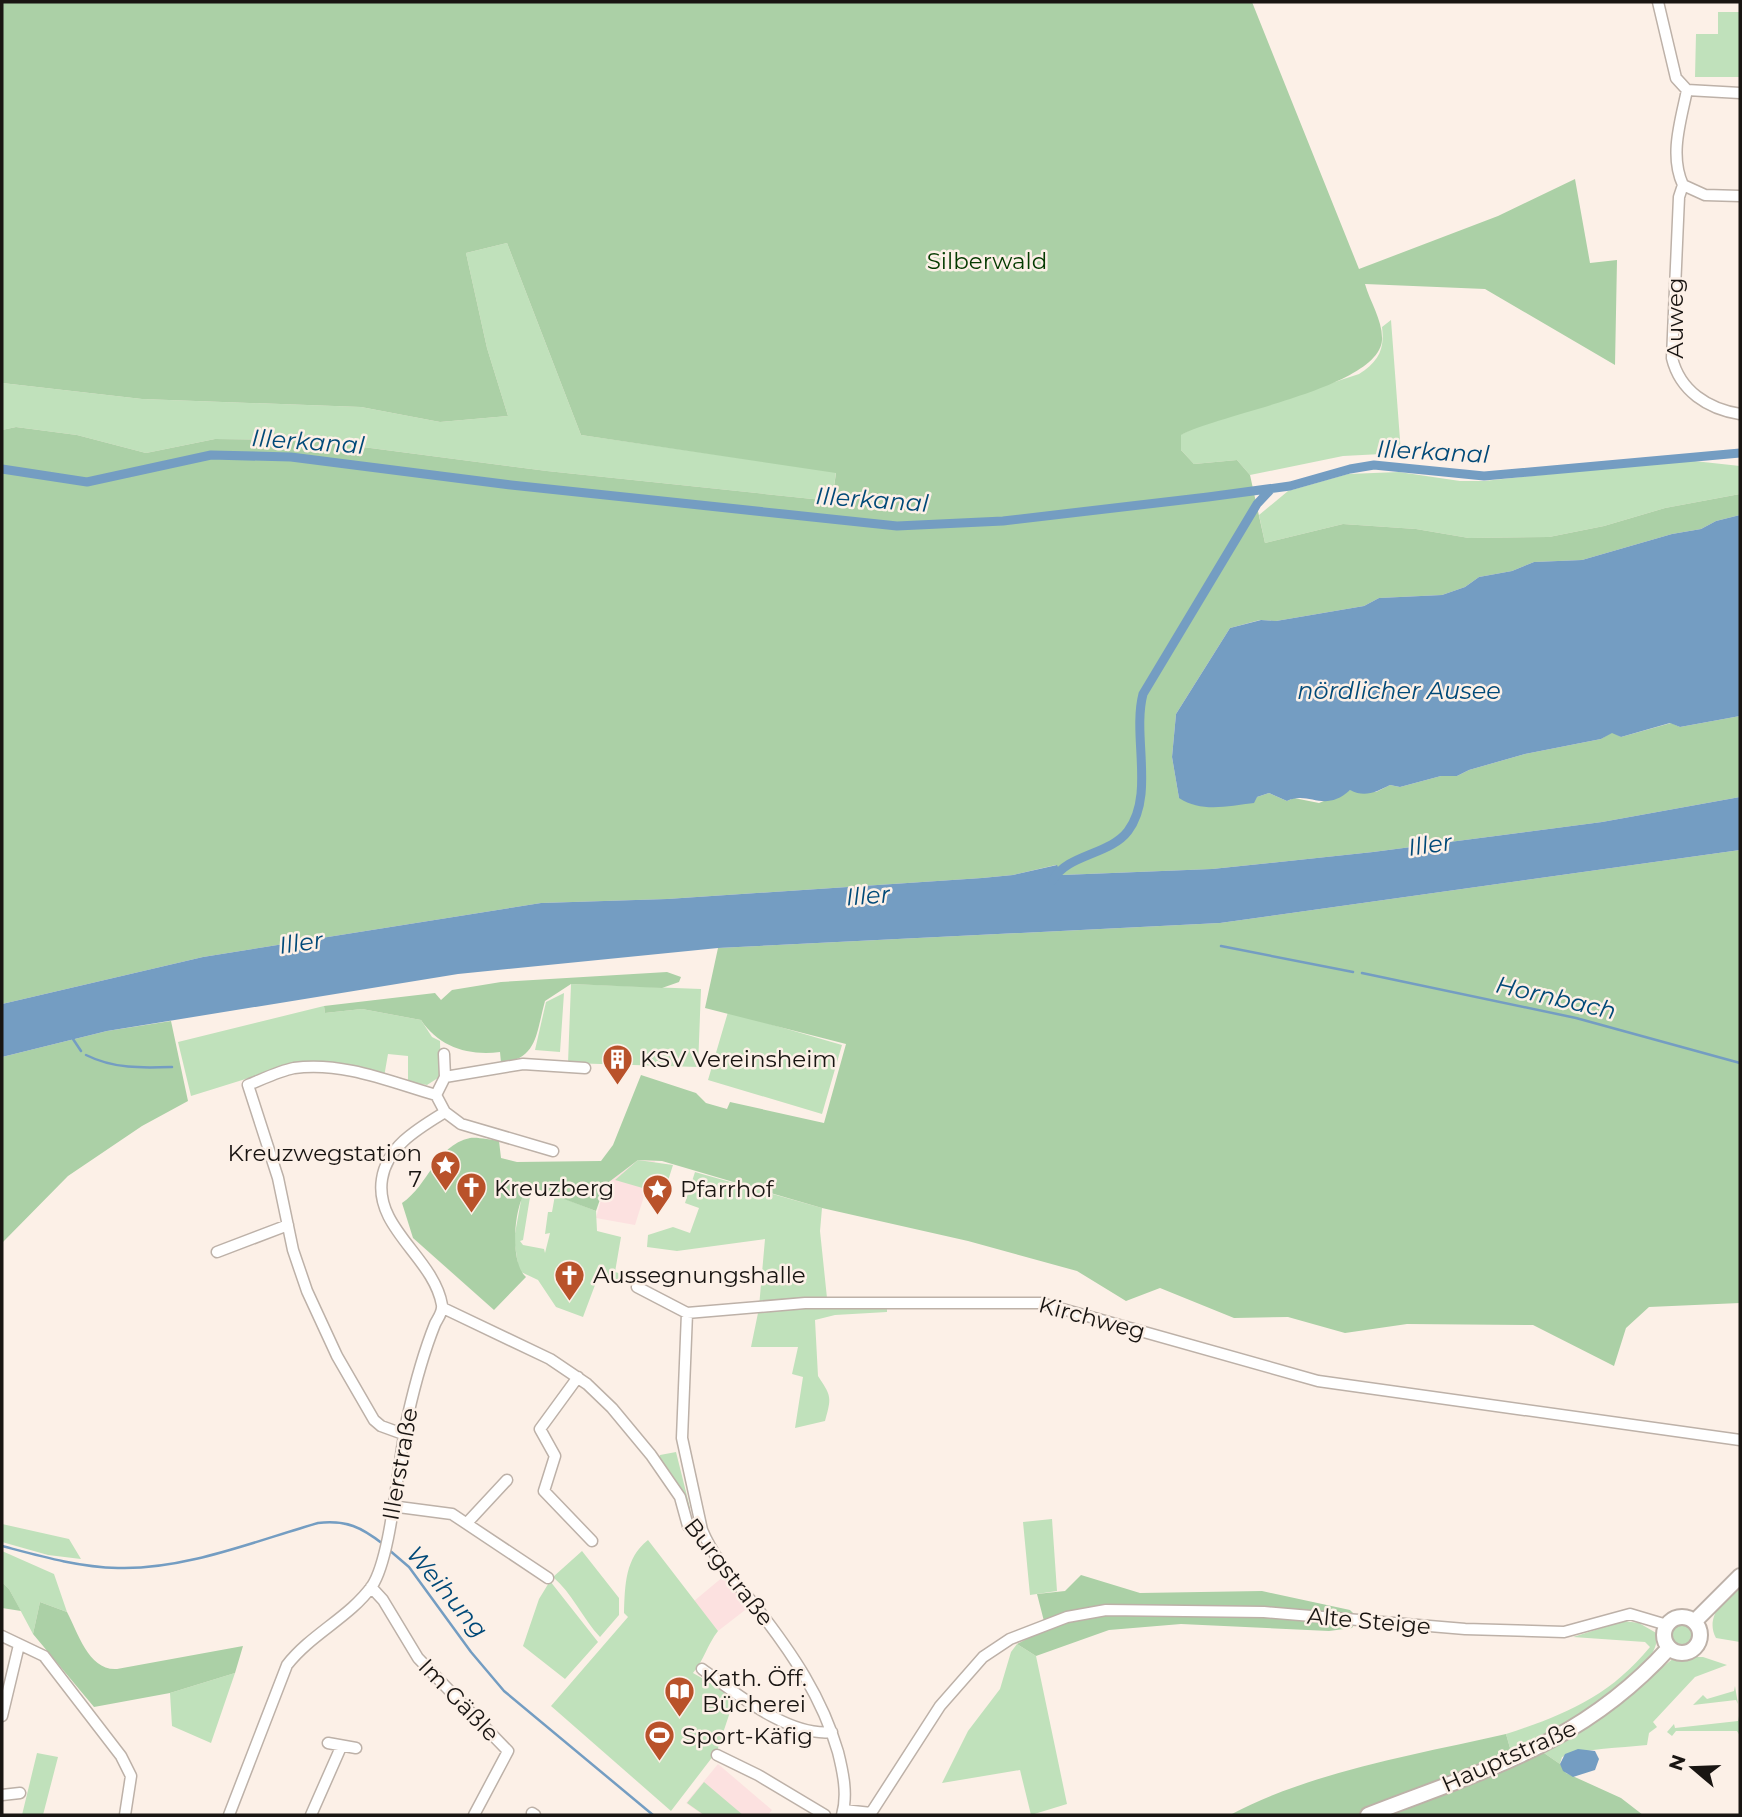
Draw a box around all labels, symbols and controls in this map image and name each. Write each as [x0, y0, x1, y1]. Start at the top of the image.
park label: Silberwald [927, 247, 1047, 275]
street label: Auweg [1661, 277, 1689, 359]
water label: Illerkanal [251, 423, 366, 460]
water label: Illerkanal [1376, 434, 1491, 469]
water label: Illerkanal [815, 481, 930, 518]
water label: nördlicher Ausee [1297, 676, 1501, 705]
water label: Iller [1406, 827, 1455, 862]
water label: Iller [845, 879, 892, 912]
water label: Iller [277, 925, 326, 960]
water label: Hornbach [1493, 970, 1619, 1025]
building icon: KSV Vereinsheim [600, 1042, 634, 1086]
place label: KSV Vereinsheim [640, 1045, 837, 1073]
place label: Kreuzwegstation 7 [227, 1139, 422, 1193]
place icon: Kreuzwegstation 7 [428, 1149, 462, 1193]
church icon: Kreuzberg [454, 1171, 488, 1215]
place icon: Pfarrhof [640, 1172, 674, 1216]
place label: Kreuzberg [494, 1174, 614, 1202]
place label: Pfarrhof [680, 1175, 775, 1203]
church icon: Aussegnungshalle [553, 1258, 587, 1302]
place label: Aussegnungshalle [593, 1261, 806, 1289]
street label: Kirchweg [1036, 1290, 1148, 1346]
street label: Illerstraße [376, 1405, 424, 1523]
street label: Burgstraße [678, 1512, 780, 1632]
water label: Weihung [401, 1540, 494, 1643]
street label: Alte Steige [1306, 1602, 1432, 1640]
street label: Im Gäßle [413, 1653, 505, 1747]
place label: Kath. Öff. Bücherei [702, 1664, 807, 1718]
library icon: Kath. Öff. Bücherei [662, 1674, 696, 1718]
street label: Hauptstraße [1437, 1714, 1581, 1798]
sports icon: Sport-Käfig [642, 1719, 676, 1763]
place label: Sport-Käfig [682, 1722, 813, 1750]
north arrow [1658, 1733, 1728, 1803]
text: N [1664, 1752, 1691, 1774]

